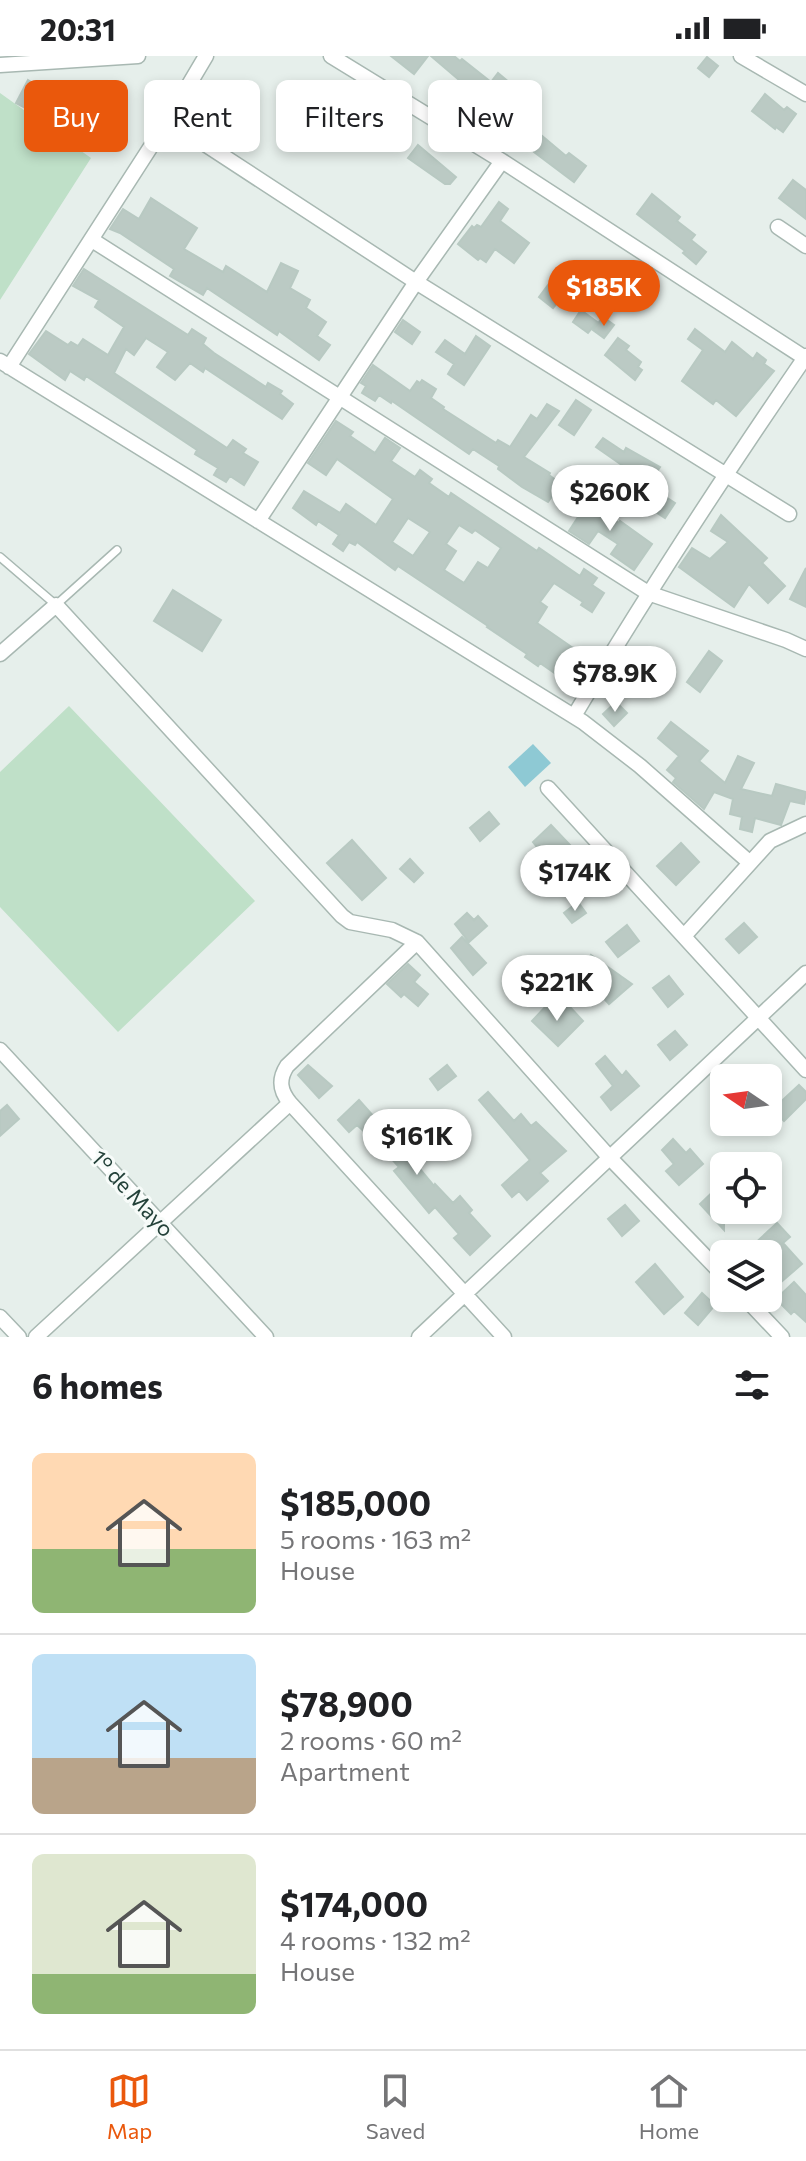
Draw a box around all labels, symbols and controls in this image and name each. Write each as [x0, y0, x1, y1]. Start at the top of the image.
text: 20:31 [40, 10, 116, 47]
chip: Buy [24, 80, 128, 152]
chip: Rent [144, 80, 260, 152]
chip: Filters [276, 80, 412, 152]
chip: New [428, 80, 542, 152]
pin: $185K [548, 260, 660, 328]
text: $185K [566, 270, 642, 301]
pin: $260K [554, 465, 666, 533]
text: $260K [569, 475, 651, 506]
pin: $78.9K [550, 646, 680, 714]
text: $78.9K [572, 656, 658, 687]
pin: $174K [519, 845, 631, 913]
text: $174K [538, 855, 612, 886]
pin: $221K [501, 955, 613, 1023]
text: $221K [520, 965, 594, 996]
north arrow [710, 1064, 782, 1136]
map controls [710, 1064, 782, 1312]
pin: $161K [361, 1109, 473, 1177]
text: $161K [381, 1119, 453, 1150]
street label: 1° de Mayo [86, 1144, 180, 1242]
button: locate [710, 1152, 782, 1224]
button: layers [710, 1240, 782, 1312]
icon: filters [730, 1363, 774, 1407]
text: 6 homes [32, 1364, 163, 1406]
text: $185,000 [280, 1481, 431, 1523]
icon: home [96, 1485, 192, 1581]
text: 5 rooms · 163 m² [280, 1523, 471, 1554]
text: House [280, 1554, 355, 1585]
text: $78,900 [280, 1682, 413, 1724]
icon: home [96, 1686, 192, 1782]
text: 2 rooms · 60 m² [280, 1724, 462, 1755]
text: Apartment [280, 1755, 410, 1786]
text: $174,000 [280, 1882, 428, 1924]
icon: home [96, 1886, 192, 1982]
text: 4 rooms · 132 m² [280, 1924, 471, 1955]
text: House [280, 1955, 355, 1986]
tab: Map [107, 2069, 152, 2144]
tab: Saved [366, 2069, 425, 2144]
tab: Home [639, 2069, 699, 2144]

